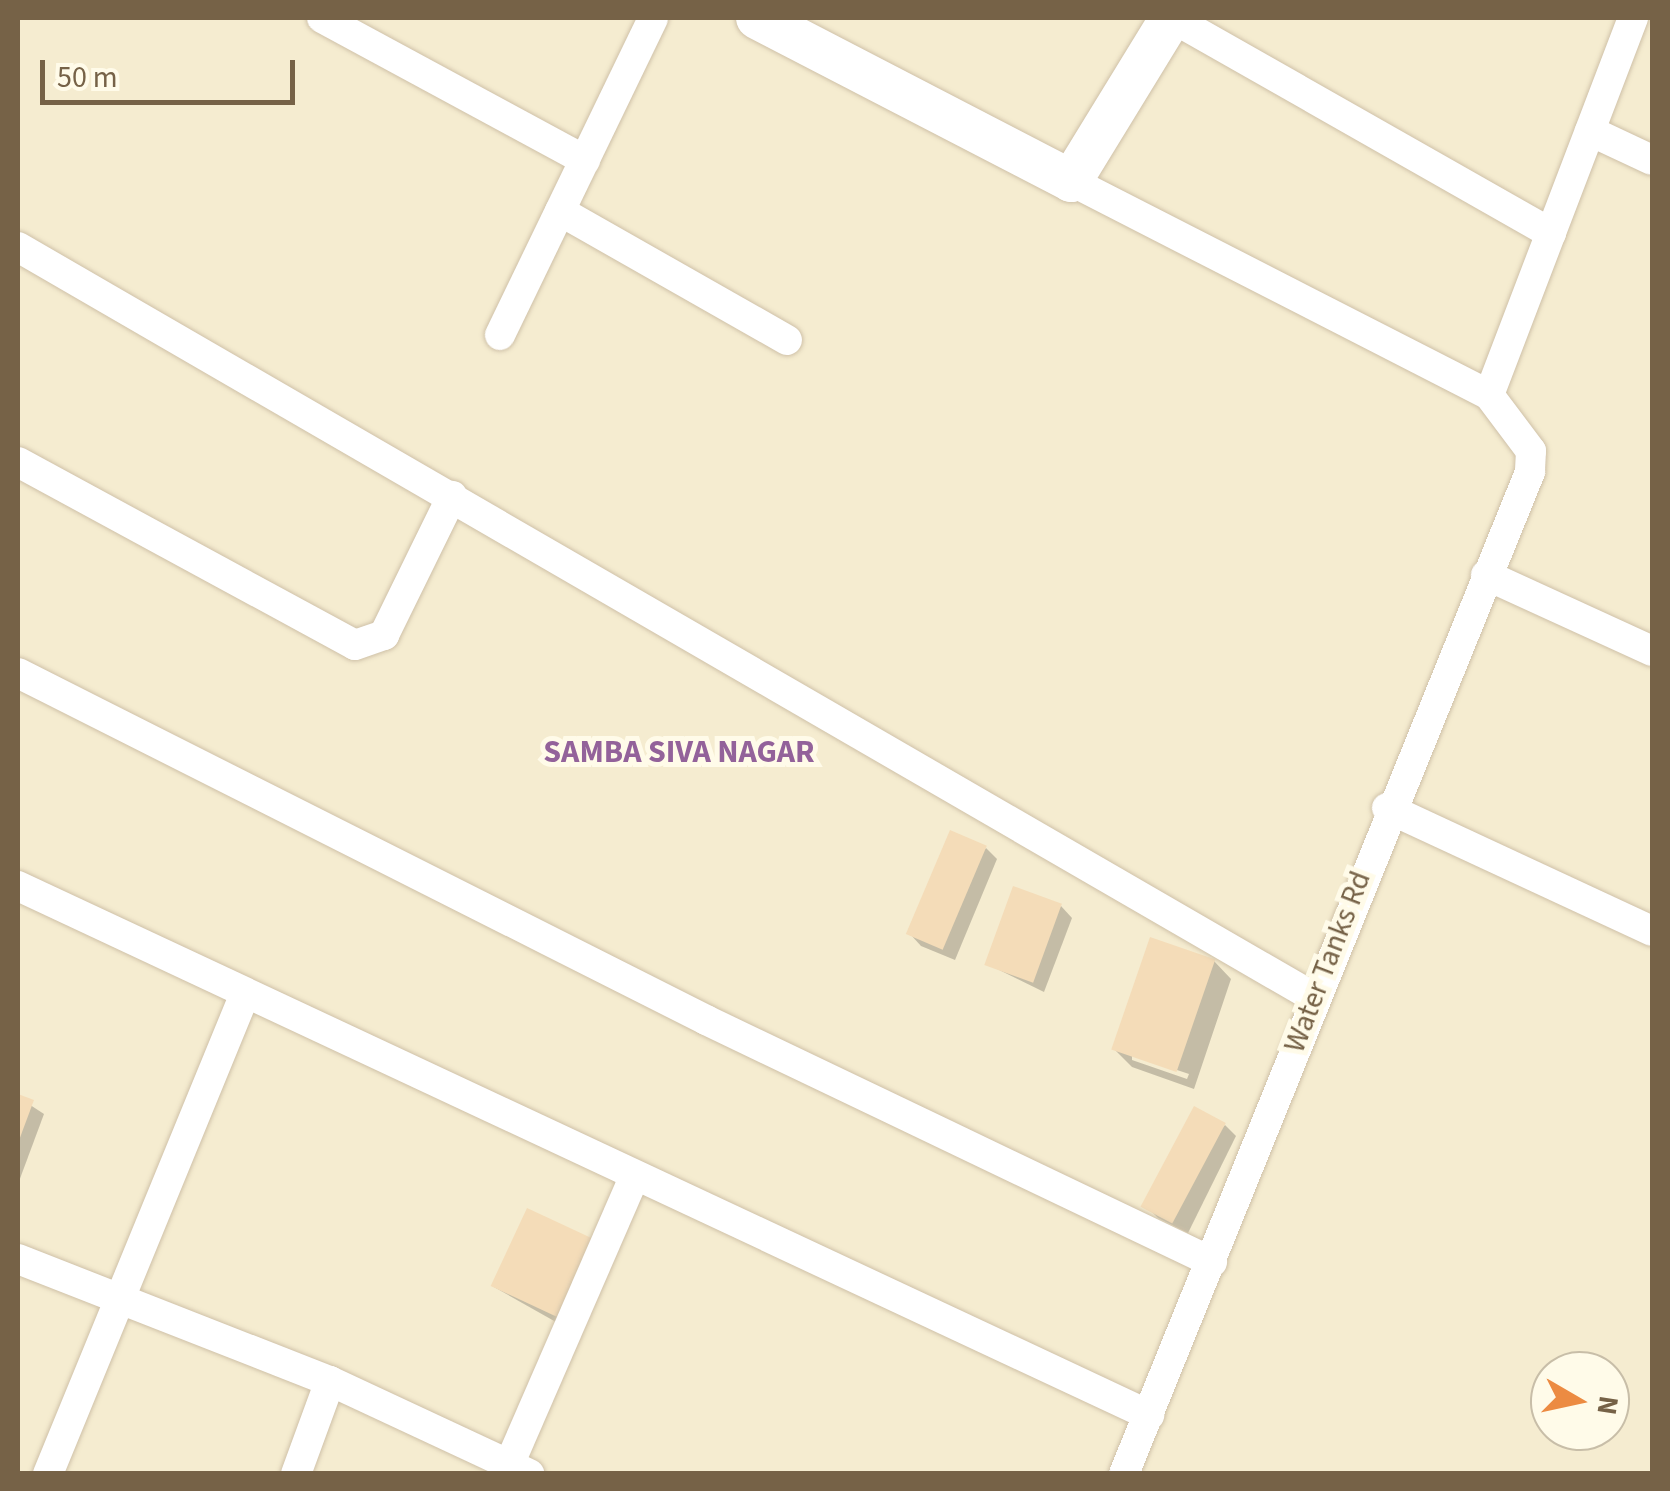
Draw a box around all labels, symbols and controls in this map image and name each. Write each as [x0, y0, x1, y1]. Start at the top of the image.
scale bar [45, 40, 300, 102]
text: 50 m [57, 56, 118, 99]
district label: SAMBA SIVA NAGAR [543, 733, 815, 771]
street label: Water Tanks Rd [1277, 866, 1379, 1058]
north arrow [1530, 1351, 1630, 1451]
text: N [1586, 1393, 1629, 1418]

